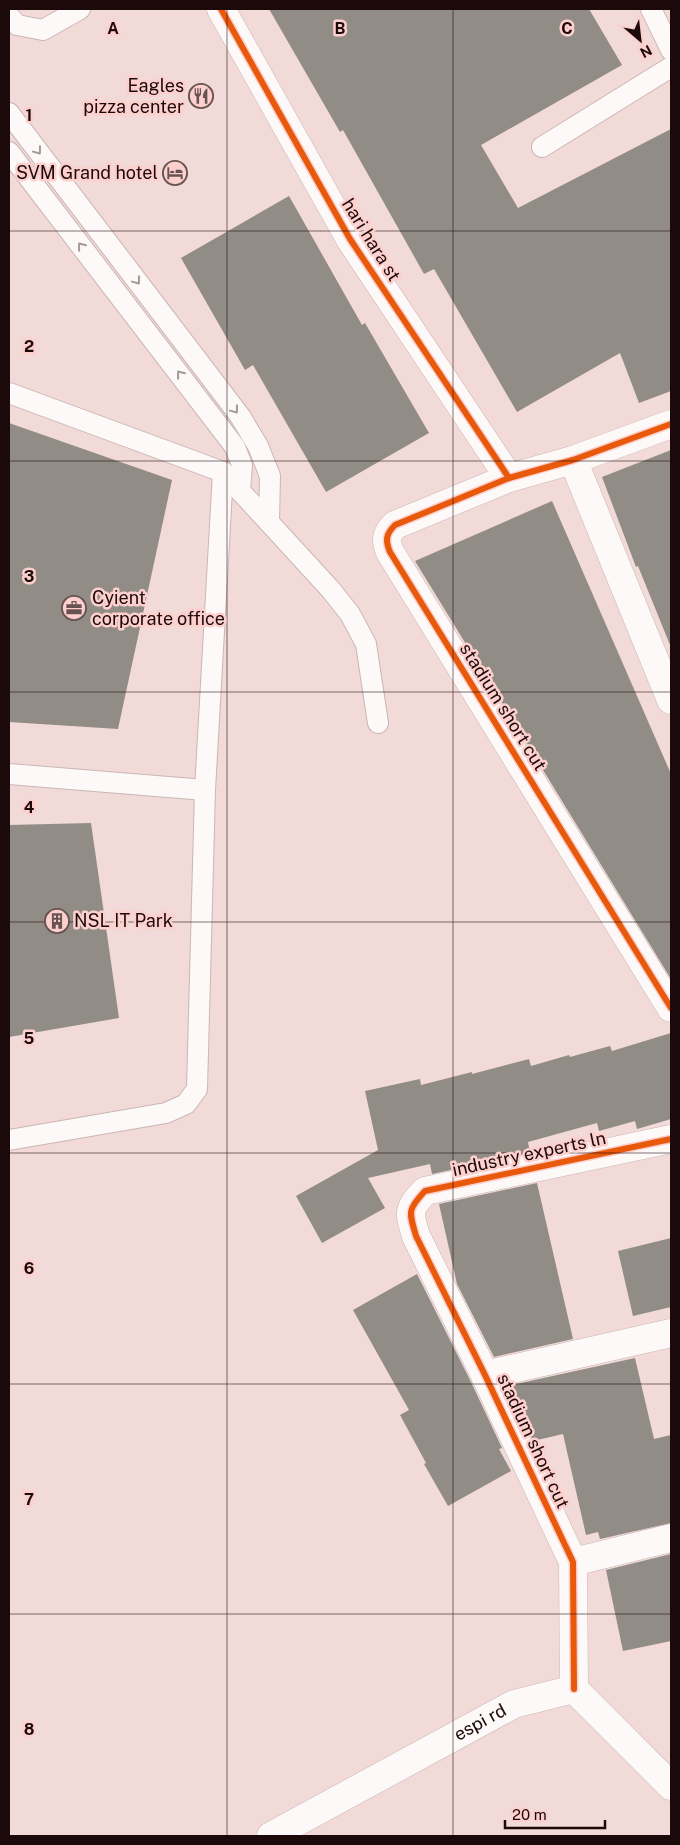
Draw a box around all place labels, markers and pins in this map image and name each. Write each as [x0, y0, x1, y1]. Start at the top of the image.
place label: Eagles pizza center [83, 75, 184, 117]
restaurant icon: Eagles pizza center [188, 83, 214, 109]
hotel icon: SVM Grand hotel [162, 160, 188, 186]
place label: SVM Grand hotel [16, 162, 158, 183]
place label: Cyient corporate office [92, 587, 225, 629]
office icon: Cyient corporate office [61, 595, 87, 621]
building icon: NSL IT Park [44, 908, 70, 934]
place label: NSL IT Park [74, 910, 173, 931]

